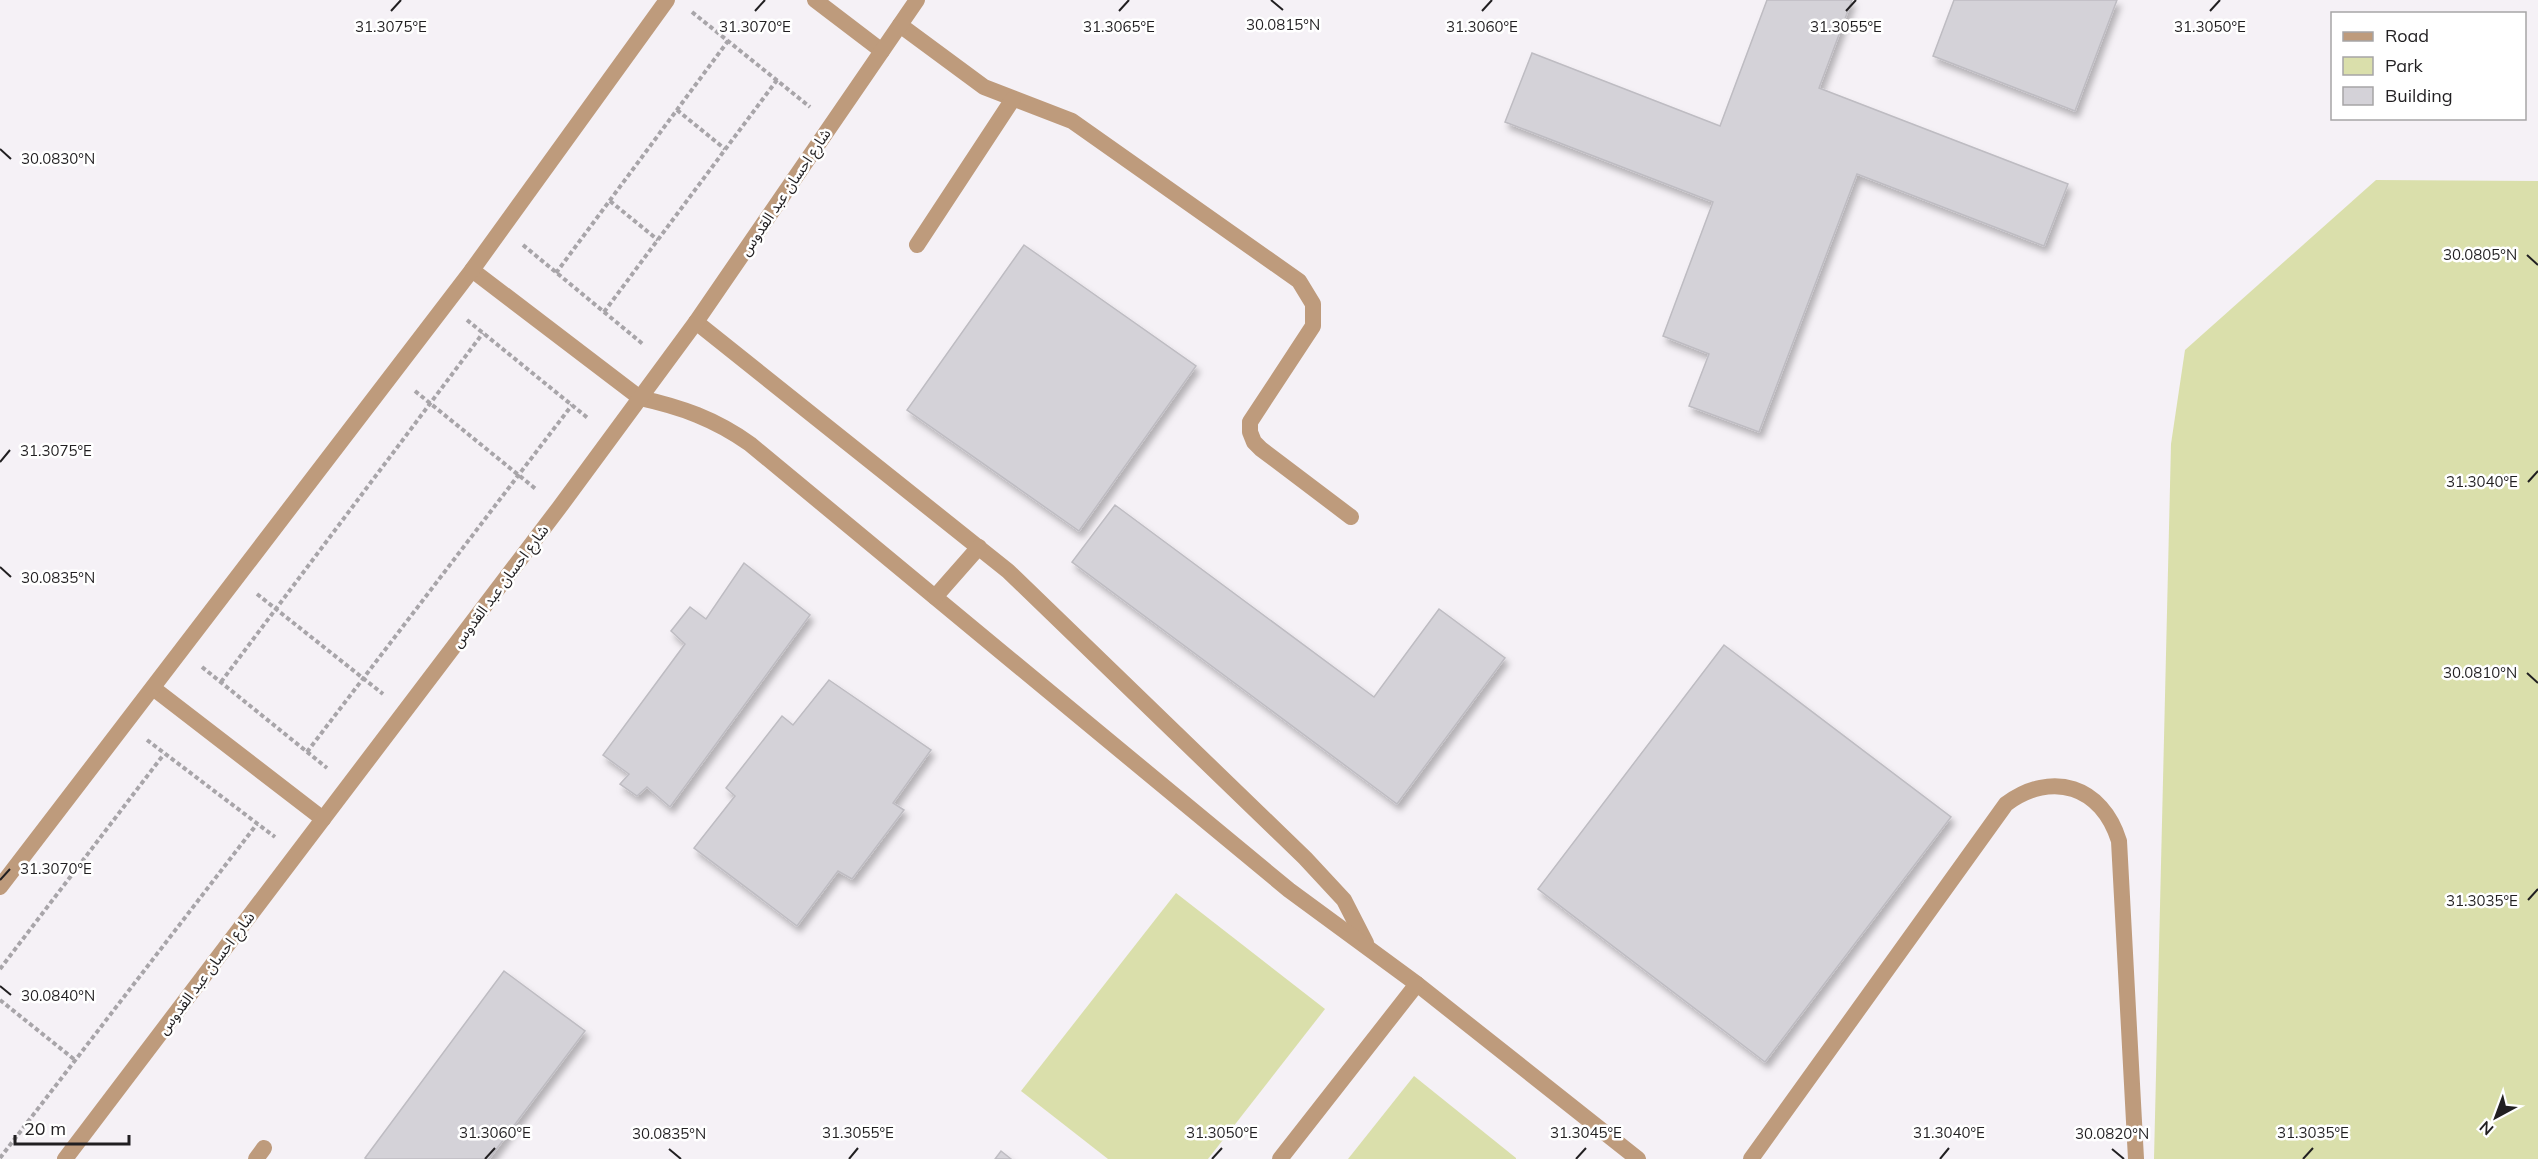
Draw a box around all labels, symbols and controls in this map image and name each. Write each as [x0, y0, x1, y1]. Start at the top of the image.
legend [2331, 12, 2526, 120]
text: 30.0815°N [1246, 15, 1320, 34]
text: 31.3075°E [355, 17, 427, 36]
text: 31.3070°E [719, 17, 791, 36]
text: 31.3065°E [1083, 17, 1155, 36]
text: 31.3060°E [1446, 17, 1518, 36]
text: 31.3055°E [1810, 17, 1882, 36]
text: 31.3050°E [2174, 17, 2246, 36]
text: Road [2385, 24, 2429, 47]
text: Park [2385, 54, 2424, 77]
text: Building [2385, 84, 2453, 107]
street label: شارع احسان عبد القدوس [735, 125, 837, 261]
text: 30.0830°N [21, 149, 95, 168]
text: 30.0805°N [2443, 245, 2517, 264]
text: 31.3075°E [20, 441, 92, 460]
text: 31.3040°E [2446, 472, 2518, 491]
street label: شارع احسان عبد القدوس [448, 521, 555, 653]
text: 30.0835°N [21, 568, 95, 587]
text: 30.0810°N [2443, 663, 2517, 682]
text: 31.3070°E [20, 859, 92, 878]
text: 31.3035°E [2446, 891, 2518, 910]
street label: شارع احسان عبد القدوس [154, 908, 261, 1040]
text: 30.0840°N [21, 986, 95, 1005]
north arrow [2466, 1087, 2526, 1147]
scale bar [15, 1108, 129, 1146]
text: 20 m [24, 1117, 66, 1140]
text: N [2475, 1117, 2497, 1140]
text: 31.3060°E [459, 1123, 531, 1142]
text: 31.3055°E [822, 1123, 894, 1142]
text: 31.3050°E [1186, 1123, 1258, 1142]
text: 31.3045°E [1550, 1123, 1622, 1142]
text: 31.3040°E [1913, 1123, 1985, 1142]
text: 31.3035°E [2277, 1123, 2349, 1142]
text: 30.0835°N [632, 1124, 706, 1143]
text: 30.0820°N [2075, 1124, 2149, 1143]

